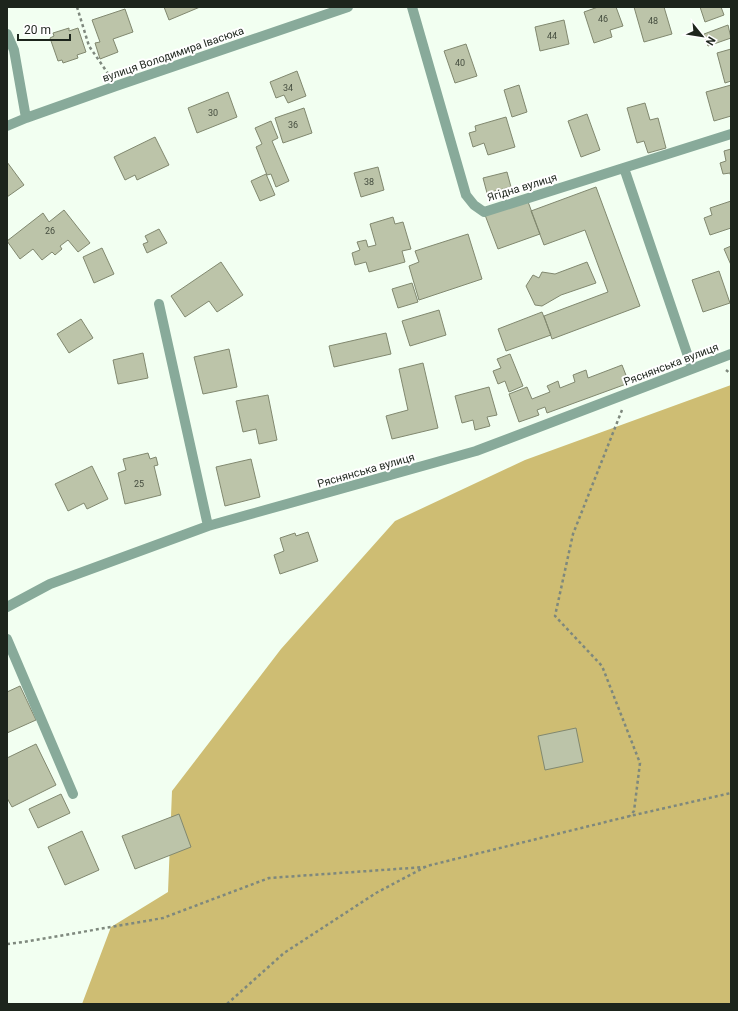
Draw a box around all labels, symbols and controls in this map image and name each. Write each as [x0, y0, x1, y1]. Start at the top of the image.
house number: 46 [598, 14, 608, 24]
scale bar [18, 16, 70, 42]
house number: 48 [648, 16, 658, 26]
north arrow [682, 16, 722, 56]
text: 20 m [24, 23, 51, 37]
street label: вулиця Володимира Івасюка [101, 24, 246, 85]
house number: 44 [547, 31, 557, 41]
text: N [703, 34, 718, 48]
house number: 40 [455, 58, 465, 68]
house number: 34 [283, 83, 293, 93]
house number: 30 [208, 108, 218, 118]
house number: 36 [288, 120, 298, 130]
street label: Ягідна вулиця [486, 171, 559, 204]
house number: 38 [364, 177, 374, 187]
house number: 26 [45, 226, 55, 236]
street label: Ряснянська вулиця [622, 340, 720, 389]
street label: Ряснянська вулиця [316, 450, 416, 491]
house number: 25 [134, 479, 144, 489]

